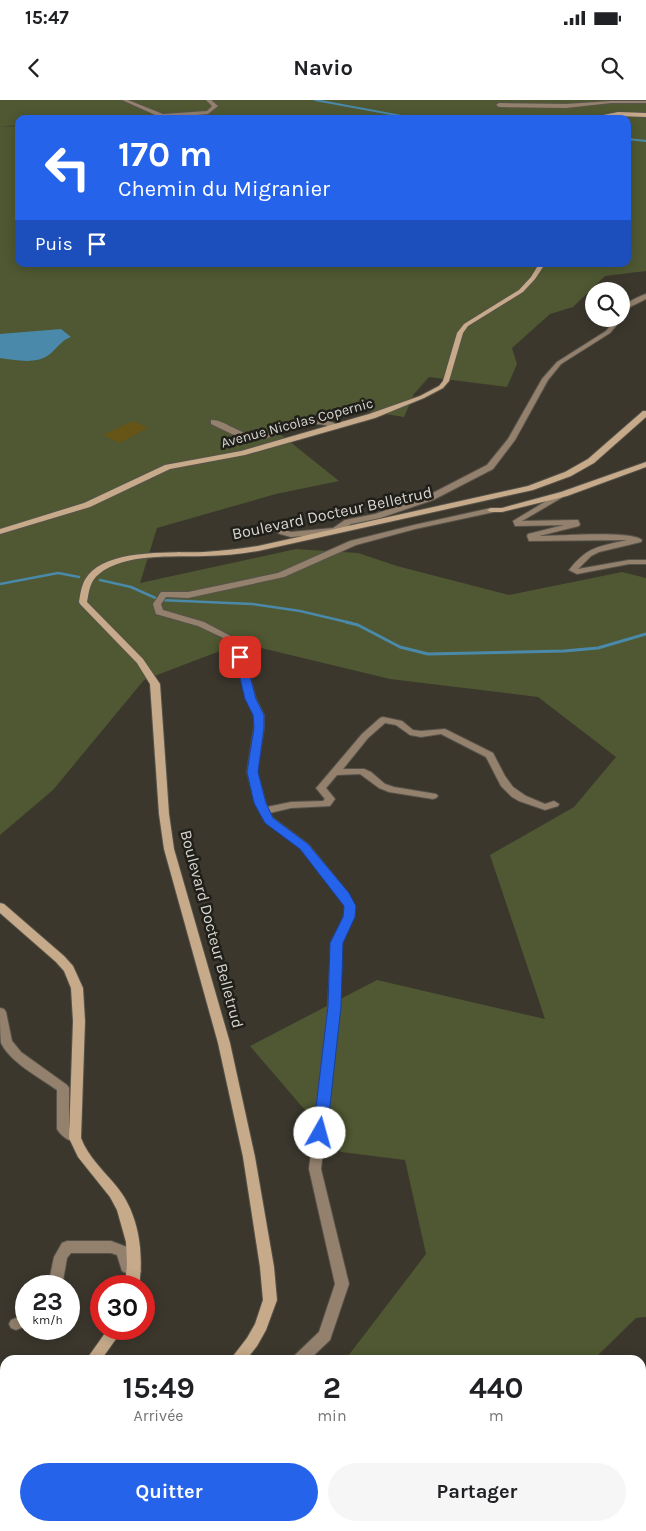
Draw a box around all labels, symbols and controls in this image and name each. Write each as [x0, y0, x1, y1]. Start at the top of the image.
text: 15:47 [25, 7, 69, 29]
icon: back [20, 54, 48, 82]
icon: search [598, 54, 626, 82]
text: Navio [293, 55, 353, 81]
text: 170 m [118, 134, 212, 175]
icon: left [35, 135, 100, 200]
text: Chemin du Migranier [118, 176, 330, 202]
icon: arrive [83, 230, 111, 258]
text: Puis [35, 233, 73, 255]
map controls [585, 282, 630, 327]
button: search [585, 282, 630, 327]
street label: Avenue Nicolas Copernic [219, 394, 375, 452]
street label: Boulevard Docteur Belletrud [230, 482, 434, 544]
pin [219, 636, 261, 678]
icon: arrive [226, 643, 254, 671]
street label: Boulevard Docteur Belletrud [176, 828, 248, 1030]
position arrow [293, 1106, 345, 1158]
speed limit sign: 30 [90, 1275, 155, 1340]
text: 23 [32, 1287, 63, 1316]
text: km/h [32, 1313, 63, 1327]
text: 15:49 [122, 1370, 195, 1406]
text: 2 [323, 1370, 341, 1406]
text: 440 [469, 1370, 524, 1406]
text: Arrivée [134, 1406, 184, 1425]
text: min [317, 1406, 347, 1425]
text: m [489, 1406, 504, 1425]
button: Quitter [20, 1463, 318, 1521]
button: Partager [328, 1463, 626, 1521]

